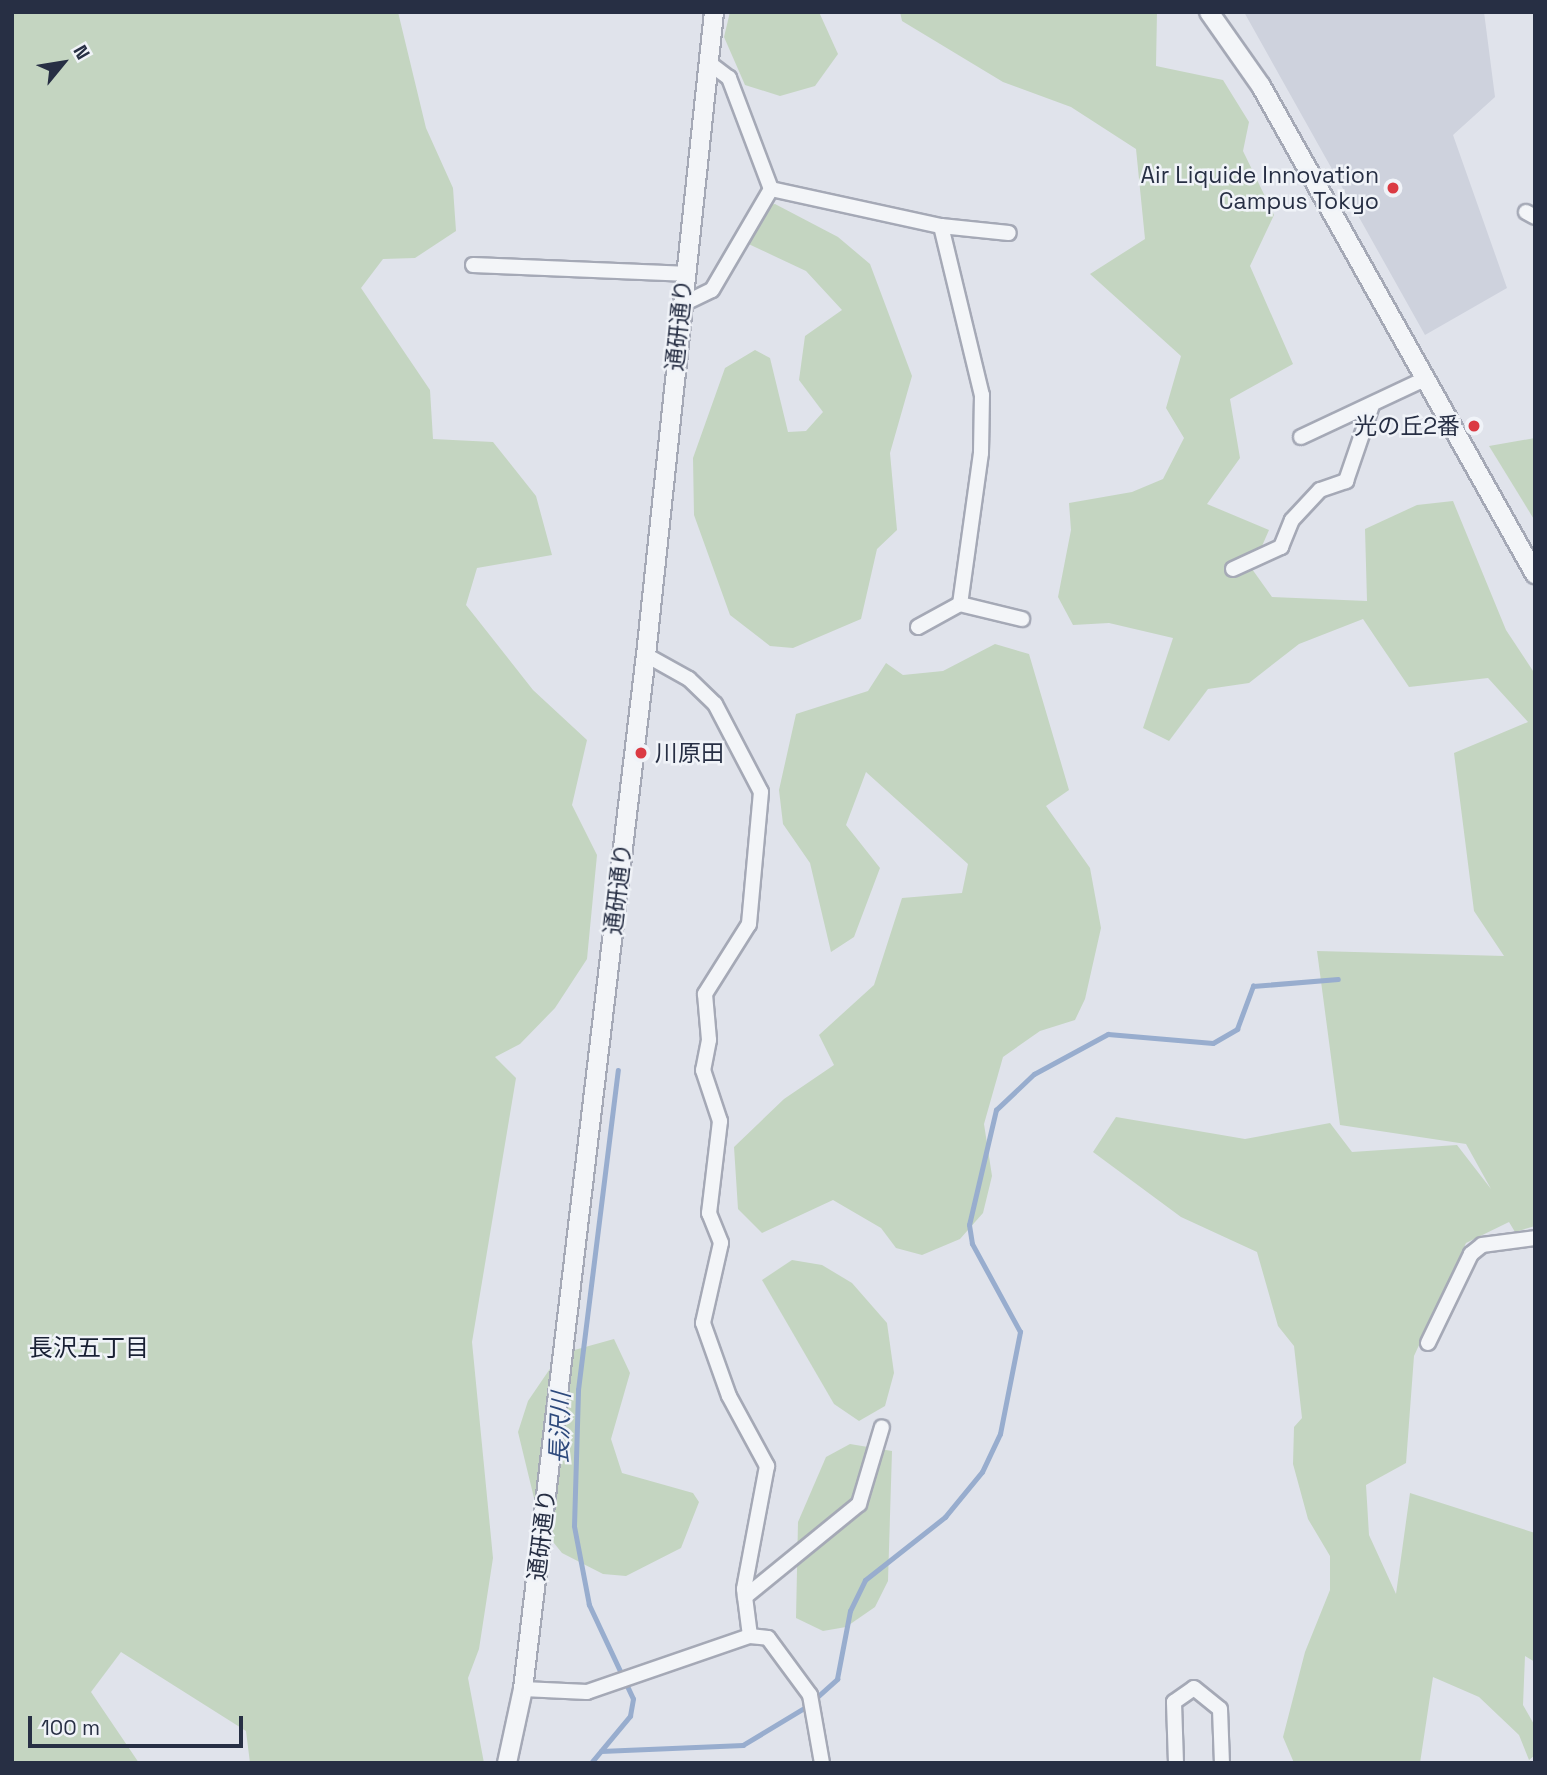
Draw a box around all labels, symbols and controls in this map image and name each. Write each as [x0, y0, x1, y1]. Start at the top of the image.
north arrow [28, 28, 98, 98]
text: N [68, 40, 96, 64]
place label: Air Liquide Innovation Campus Tokyo [1141, 161, 1379, 215]
marker: Air Liquide Innovation Campus Tokyo [1385, 180, 1401, 196]
street label: 通研通り [660, 278, 698, 372]
place label: 光の丘2番 [1354, 412, 1460, 440]
marker: 光の丘2番 [1466, 418, 1482, 434]
place label: 川原田 [655, 739, 724, 767]
marker: 川原田 [633, 745, 649, 761]
street label: 通研通り [599, 842, 637, 936]
district label: 長沢五丁目 [29, 1334, 149, 1362]
water label: 長沢川 [544, 1392, 576, 1464]
street label: 通研通り [523, 1488, 561, 1582]
scale bar [32, 1702, 247, 1746]
text: 100 m [41, 1714, 100, 1741]

